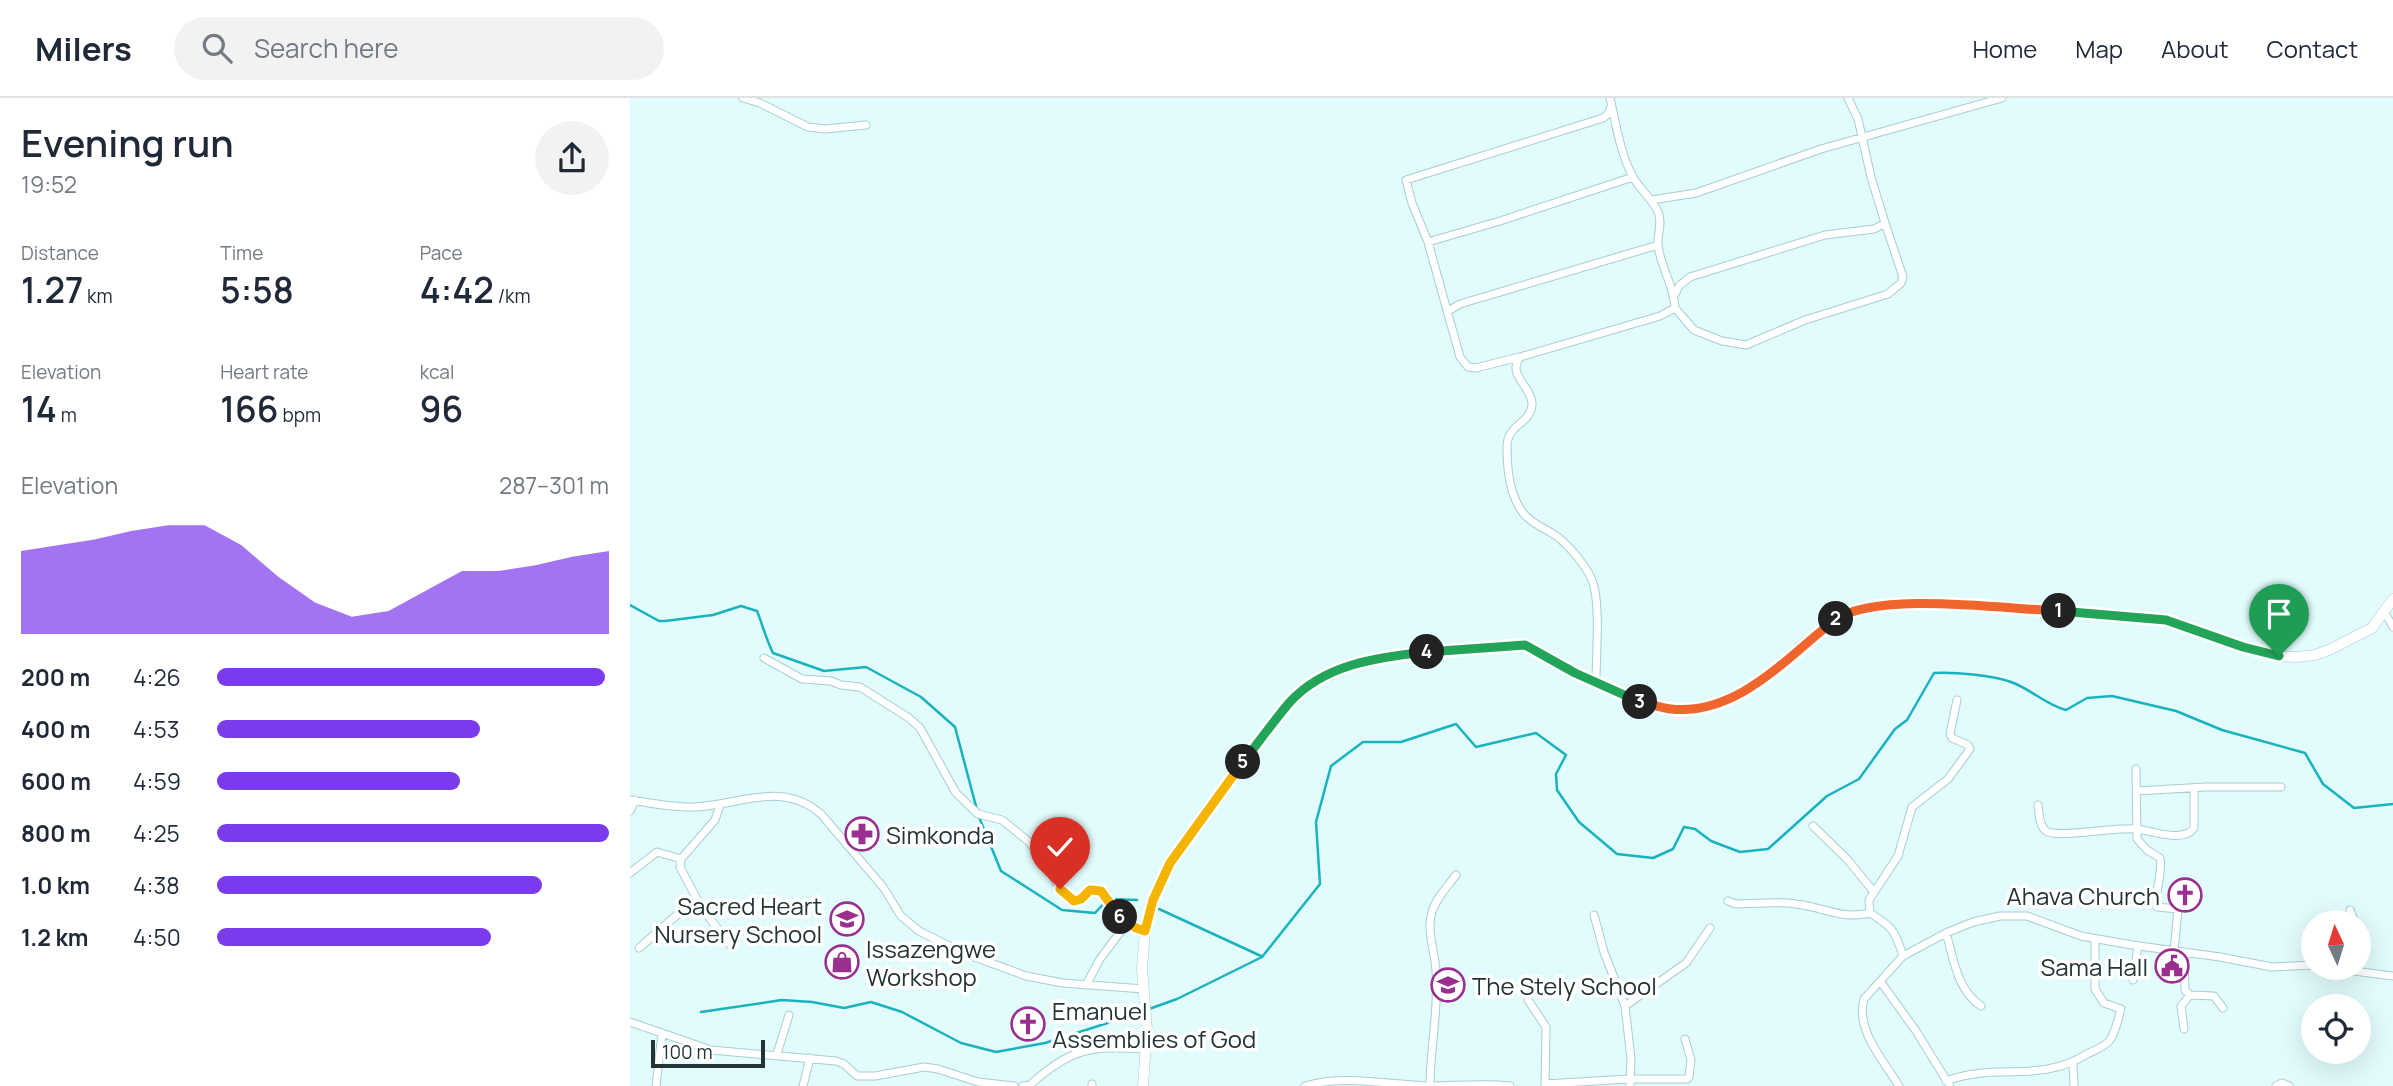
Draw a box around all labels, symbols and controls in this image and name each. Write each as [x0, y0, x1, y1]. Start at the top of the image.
search box [174, 17, 664, 80]
text: Milers [35, 26, 132, 71]
icon: search [198, 29, 236, 67]
text: Search here [254, 30, 399, 66]
text: Home [1972, 32, 2037, 65]
text: Map [2075, 32, 2123, 65]
text: About [2161, 32, 2229, 65]
text: Contact [2267, 32, 2358, 65]
text: Evening run [21, 116, 234, 168]
button: share [535, 121, 609, 195]
text: 19:52 [21, 168, 77, 200]
text: Distance [21, 240, 99, 266]
text: Time [220, 240, 263, 266]
text: Pace [420, 240, 463, 266]
text: 1.27 [21, 266, 83, 314]
text: 5:58 [220, 266, 294, 314]
text: 4:42 [420, 266, 494, 314]
text: km [83, 283, 113, 309]
text: /km [494, 283, 531, 309]
text: Elevation [21, 359, 101, 385]
text: Heart rate [220, 359, 308, 385]
text: kcal [420, 359, 454, 385]
text: 14 [21, 385, 57, 433]
text: 166 [220, 385, 279, 433]
text: 96 [420, 385, 463, 433]
text: m [57, 402, 77, 428]
text: bpm [279, 402, 321, 428]
text: Elevation [21, 469, 118, 501]
text: 287–301 m [499, 469, 609, 501]
pin [2249, 584, 2309, 656]
pin: 1 [2042, 594, 2076, 628]
icon: arrive [2260, 595, 2298, 633]
text: 1 [2054, 597, 2063, 623]
pin: 2 [1818, 602, 1854, 636]
text: 2 [1830, 605, 1841, 631]
pin: 4 [1410, 634, 1444, 670]
text: 4 [1421, 638, 1432, 664]
text: 200 m [21, 661, 90, 693]
text: 4:26 [133, 661, 181, 693]
pin: 3 [1622, 684, 1658, 720]
text: 3 [1634, 688, 1645, 714]
text: 400 m [21, 713, 91, 745]
text: 4:53 [133, 713, 179, 745]
pin: 5 [1226, 744, 1260, 780]
text: 5 [1237, 748, 1248, 774]
text: 600 m [21, 765, 91, 797]
text: 4:59 [133, 765, 181, 797]
pharmacy icon: Simkonda [843, 815, 881, 853]
text: 800 m [21, 817, 91, 849]
text: 4:25 [133, 817, 180, 849]
pin [1030, 817, 1090, 889]
place label: Simkonda [886, 818, 994, 851]
icon: check [1041, 828, 1079, 866]
text: 1.0 km [21, 869, 90, 901]
text: 4:38 [133, 869, 180, 901]
church icon: Ahava Church [2166, 876, 2204, 914]
place label: Ahava Church [2006, 879, 2160, 912]
place label: Sacred Heart Nursery School [654, 889, 822, 950]
school or university icon: Sacred Heart Nursery School [828, 900, 866, 938]
pin: 6 [1102, 900, 1138, 934]
text: 6 [1114, 903, 1125, 929]
north arrow [2301, 910, 2371, 980]
map controls [2301, 910, 2371, 1064]
text: 1.2 km [21, 921, 88, 953]
text: 4:50 [133, 921, 181, 953]
place label: Issazengwe Workshop [866, 932, 996, 993]
shop icon: Issazengwe Workshop [823, 943, 861, 981]
public building icon: Sama Hall [2153, 947, 2191, 985]
place label: Sama Hall [2040, 950, 2148, 983]
school or university icon: The Stely School [1429, 966, 1467, 1004]
place label: The Stely School [1472, 969, 1657, 1002]
place label: Emanuel Assemblies of God [1052, 994, 1256, 1055]
button: locate [2301, 994, 2371, 1064]
church icon: Emanuel Assemblies of God [1009, 1005, 1047, 1043]
scale bar [651, 1037, 765, 1069]
text: 100 m [662, 1039, 713, 1065]

